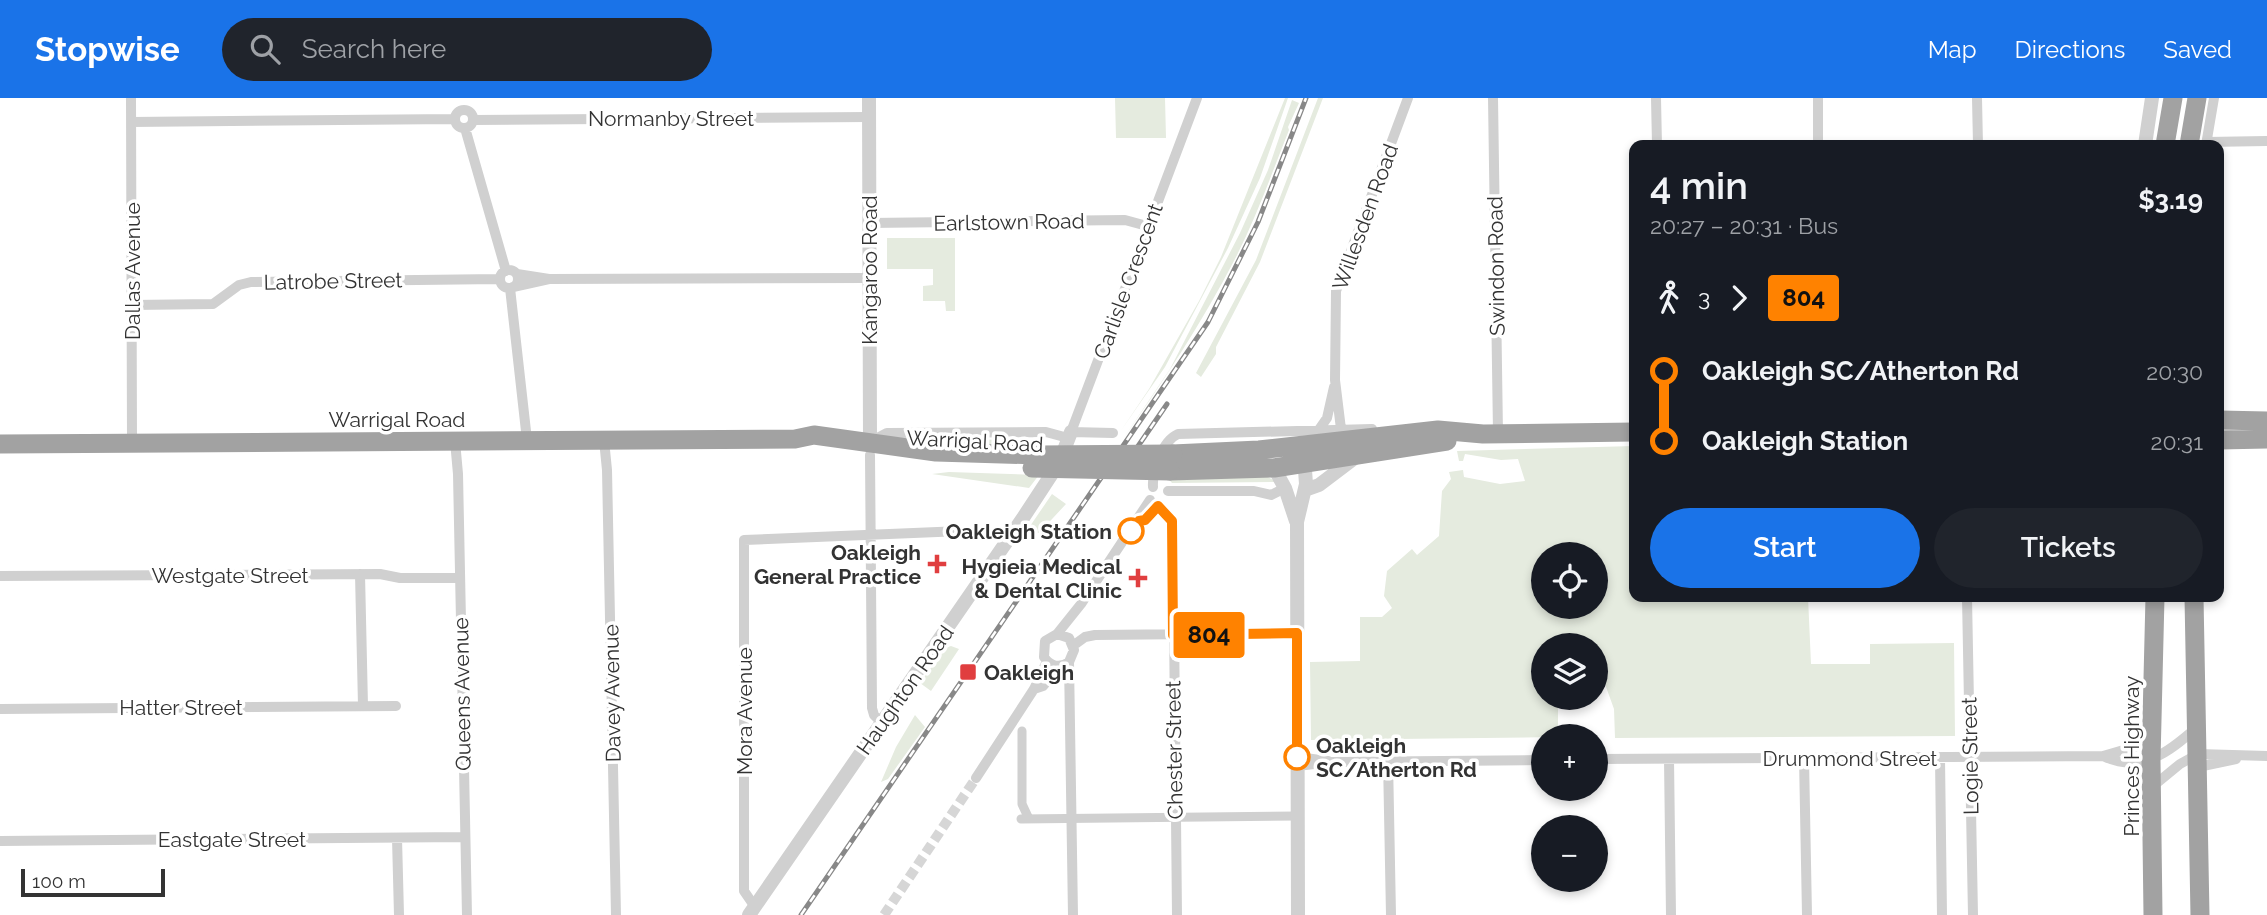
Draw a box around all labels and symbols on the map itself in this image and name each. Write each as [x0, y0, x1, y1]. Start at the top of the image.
street label: Normanby Street [588, 106, 754, 131]
street label: Willesden Road [1327, 140, 1403, 294]
street label: Kangaroo Road [857, 195, 882, 345]
street label: Swindon Road [1482, 196, 1510, 336]
street label: Carlisle Crescent [1088, 200, 1168, 362]
street label: Dallas Avenue [120, 202, 145, 340]
street label: Earlstown Road [933, 208, 1085, 236]
street label: Latrobe Street [263, 267, 403, 295]
street label: Warrigal Road [329, 407, 465, 432]
street label: Warrigal Road [906, 425, 1044, 457]
marker: Oakleigh Station [1118, 518, 1144, 544]
place label: Oakleigh Station [945, 519, 1112, 544]
place label: Oakleigh General Practice [754, 540, 921, 589]
marker: Oakleigh General Practice [927, 554, 947, 574]
place label: Hygieia Medical & Dental Clinic [961, 554, 1122, 603]
street label: Westgate Street [152, 563, 309, 588]
marker: Hygieia Medical & Dental Clinic [1128, 568, 1148, 588]
line badge: 804 [1169, 612, 1249, 658]
street label: Queens Avenue [448, 617, 476, 771]
street label: Haughton Road [851, 621, 959, 759]
street label: Davey Avenue [598, 624, 626, 762]
street label: Mora Avenue [732, 647, 757, 775]
place label: Oakleigh [984, 660, 1074, 685]
marker: Oakleigh [958, 662, 978, 682]
street label: Princes Highway [2119, 676, 2144, 836]
street label: Chester Street [1160, 680, 1188, 820]
street label: Hatter Street [119, 695, 243, 720]
street label: Logie Street [1956, 697, 1984, 815]
place label: Oakleigh SC/Atherton Rd [1316, 733, 1477, 782]
marker: Oakleigh SC/Atherton Rd [1284, 744, 1310, 770]
street label: Drummond Street [1763, 746, 1937, 771]
street label: Eastgate Street [158, 827, 306, 852]
scale bar [21, 866, 164, 898]

